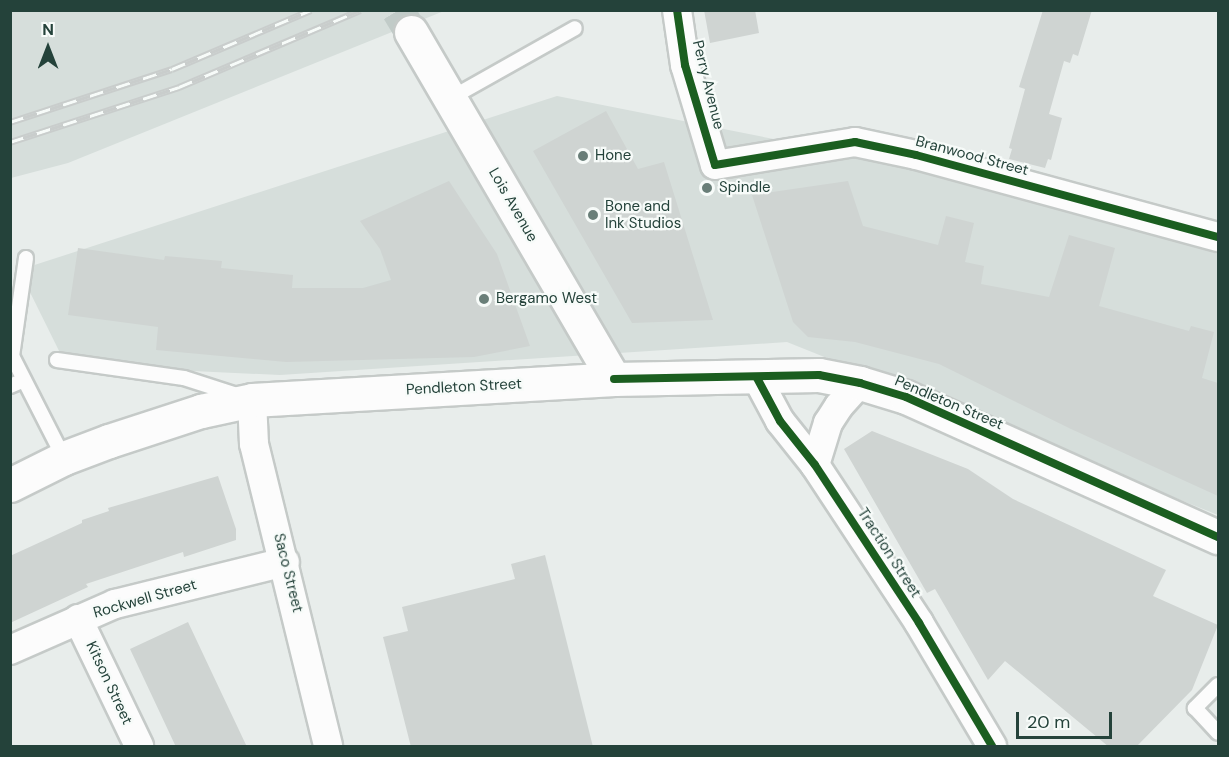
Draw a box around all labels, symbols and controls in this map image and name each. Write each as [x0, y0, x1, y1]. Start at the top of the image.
north arrow [18, 18, 78, 78]
text: N [42, 19, 54, 40]
street label: Perry Avenue [688, 39, 728, 131]
street label: Branwood Street [914, 132, 1030, 180]
place label: Hone [595, 147, 631, 165]
marker: Hone [576, 149, 590, 163]
street label: Lois Avenue [485, 165, 541, 245]
place label: Spindle [719, 179, 771, 197]
marker: Spindle [700, 181, 714, 195]
place label: Bone and Ink Studios [605, 197, 681, 232]
marker: Bone and Ink Studios [586, 208, 600, 222]
place label: Bergamo West [496, 290, 597, 308]
marker: Bergamo West [477, 292, 491, 306]
street label: Pendleton Street [892, 372, 1006, 434]
street label: Pendleton Street [406, 375, 522, 399]
street label: Traction Street [853, 505, 925, 601]
street label: Saco Street [269, 532, 307, 614]
street label: Rockwell Street [91, 576, 199, 622]
street label: Kitson Street [82, 639, 136, 727]
scale bar [1019, 700, 1115, 738]
text: 20 m [1027, 710, 1070, 734]

